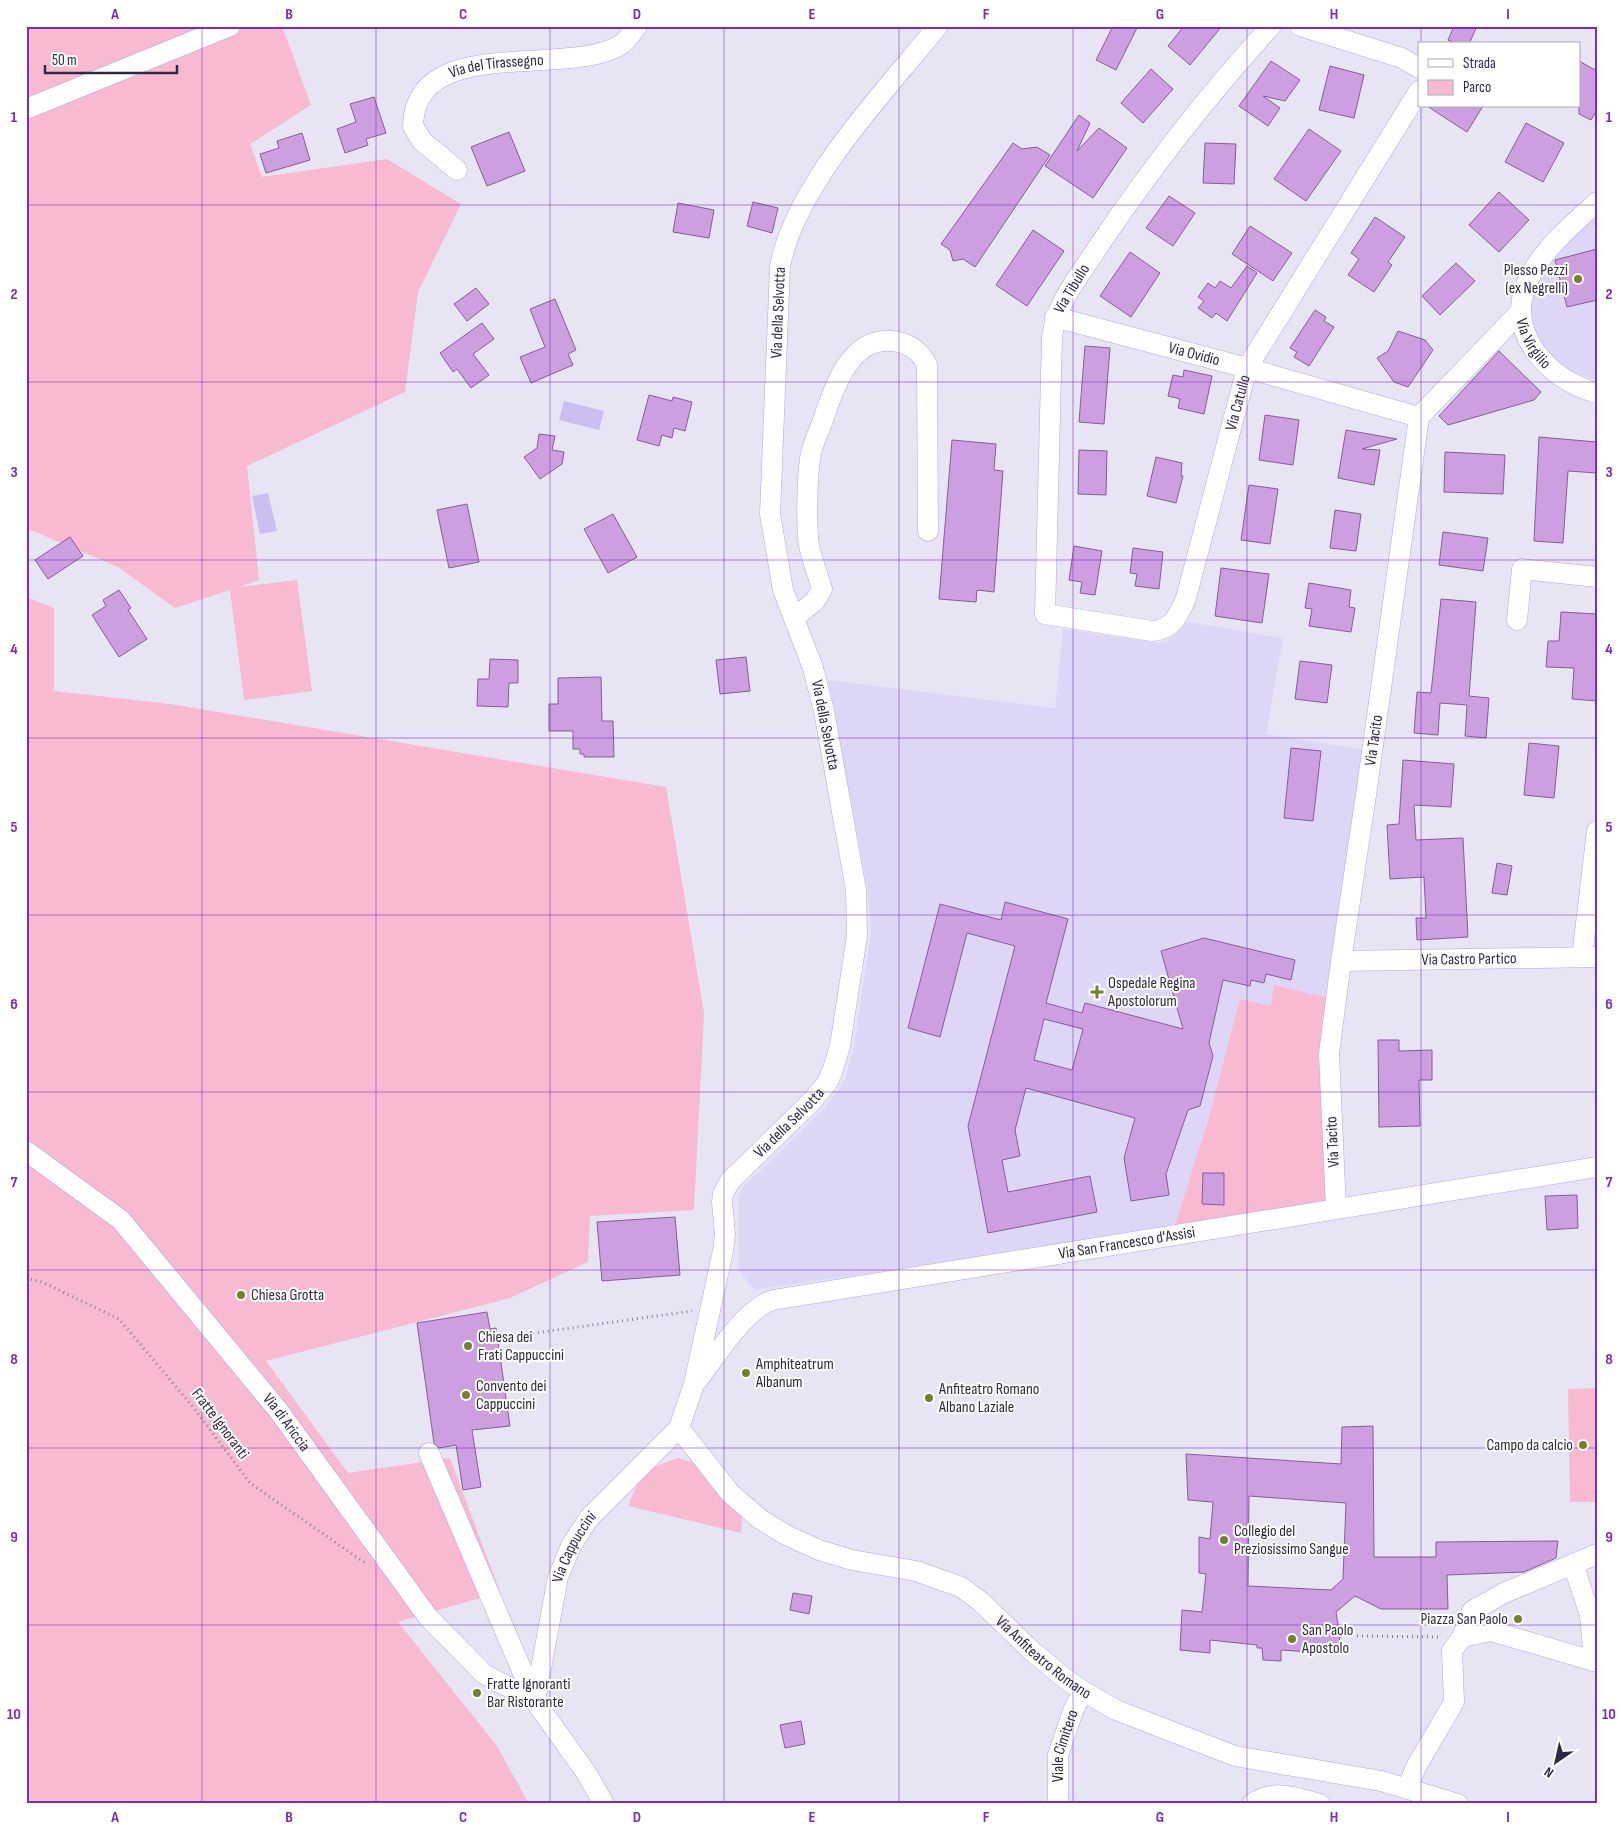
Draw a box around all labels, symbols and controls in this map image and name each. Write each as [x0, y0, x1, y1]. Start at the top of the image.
text: A [110, 5, 119, 24]
text: B [285, 5, 293, 24]
text: C [459, 5, 467, 24]
text: D [633, 5, 641, 24]
text: E [809, 5, 816, 24]
text: F [983, 5, 990, 24]
text: G [1156, 5, 1164, 24]
text: H [1330, 5, 1338, 24]
text: I [1506, 5, 1510, 24]
scale bar [45, 42, 178, 74]
legend [1418, 42, 1580, 108]
text: 50 m [52, 51, 77, 70]
street label: Via del Tirassegno [446, 51, 544, 82]
text: Strada [1463, 54, 1496, 73]
text: Parco [1463, 78, 1491, 97]
text: 1 [11, 108, 18, 127]
text: 1 [1606, 108, 1613, 127]
street label: Via Tibullo [1050, 261, 1094, 317]
place label: Plesso Pezzi (ex Negrelli) [1504, 261, 1568, 298]
street label: Via della Selvotta [767, 267, 789, 359]
marker: Plesso Pezzi (ex Negrelli) [1572, 273, 1584, 285]
text: 2 [10, 285, 18, 304]
text: 2 [1605, 285, 1613, 304]
street label: Via Virgilio [1512, 317, 1555, 373]
street label: Via Ovidio [1166, 338, 1222, 370]
street label: Via Catullo [1221, 373, 1254, 433]
text: 3 [10, 463, 18, 482]
text: 3 [1605, 463, 1613, 482]
text: 4 [10, 640, 18, 659]
text: 4 [1605, 640, 1613, 659]
street label: Via della Selvotta [807, 678, 843, 772]
street label: Via Tacito [1361, 714, 1387, 767]
text: 5 [10, 818, 18, 837]
text: 5 [1605, 818, 1613, 837]
street label: Via Castro Partico [1421, 949, 1517, 969]
place label: Ospedale Regina Apostolorum [1107, 974, 1195, 1011]
marker: Ospedale Regina Apostolorum [1090, 985, 1104, 999]
text: 6 [10, 995, 18, 1014]
text: 6 [1605, 995, 1613, 1014]
street label: Via della Selvotta [750, 1084, 828, 1162]
street label: Via Tacito [1322, 1116, 1344, 1168]
text: 7 [11, 1173, 18, 1192]
text: 7 [1606, 1173, 1613, 1192]
street label: Via San Francesco d'Assisi [1057, 1223, 1197, 1263]
place label: Chiesa Grotta [251, 1286, 324, 1305]
marker: Chiesa Grotta [235, 1289, 247, 1301]
place label: Chiesa dei Frati Cappuccini [478, 1328, 564, 1365]
marker: Chiesa dei Frati Cappuccini [462, 1340, 474, 1352]
text: 8 [10, 1350, 18, 1369]
text: 8 [1605, 1350, 1613, 1369]
place label: Amphiteatrum Albanum [755, 1355, 834, 1392]
marker: Amphiteatrum Albanum [740, 1367, 752, 1379]
place label: Convento dei Cappuccini [476, 1377, 547, 1414]
place label: Anfiteatro Romano Albano Laziale [938, 1380, 1040, 1417]
street label: Fratte Ignoranti [187, 1385, 253, 1463]
street label: Via di Ariccia [259, 1389, 314, 1455]
marker: Convento dei Cappuccini [460, 1389, 472, 1401]
marker: Anfiteatro Romano Albano Laziale [923, 1392, 935, 1404]
place label: Campo da calcio [1487, 1436, 1573, 1455]
marker: Campo da calcio [1577, 1439, 1589, 1451]
street label: Via Cappuccini [548, 1507, 600, 1584]
place label: Collegio del Preziosissimo Sangue [1234, 1522, 1349, 1559]
text: 9 [10, 1528, 18, 1547]
text: 9 [1605, 1528, 1613, 1547]
marker: Collegio del Preziosissimo Sangue [1218, 1534, 1230, 1546]
place label: Piazza San Paolo [1421, 1610, 1508, 1629]
street label: Via Anfiteatro Romano [992, 1612, 1095, 1703]
marker: Piazza San Paolo [1512, 1613, 1524, 1625]
place label: San Paolo Apostolo [1301, 1621, 1353, 1658]
marker: San Paolo Apostolo [1286, 1633, 1298, 1645]
place label: Fratte Ignoranti Bar Ristorante [487, 1675, 571, 1712]
marker: Fratte Ignoranti Bar Ristorante [471, 1687, 483, 1699]
text: 10 [7, 1705, 21, 1724]
text: 10 [1602, 1705, 1616, 1724]
street label: Viale Cimitero [1049, 1707, 1082, 1782]
north arrow [1530, 1738, 1580, 1788]
text: N [1541, 1763, 1557, 1782]
text: A [110, 1808, 119, 1827]
text: B [285, 1808, 293, 1827]
text: C [459, 1808, 467, 1827]
text: D [633, 1808, 641, 1827]
text: E [809, 1808, 816, 1827]
text: F [983, 1808, 990, 1827]
text: G [1156, 1808, 1164, 1827]
text: H [1330, 1808, 1338, 1827]
text: I [1506, 1808, 1510, 1827]

